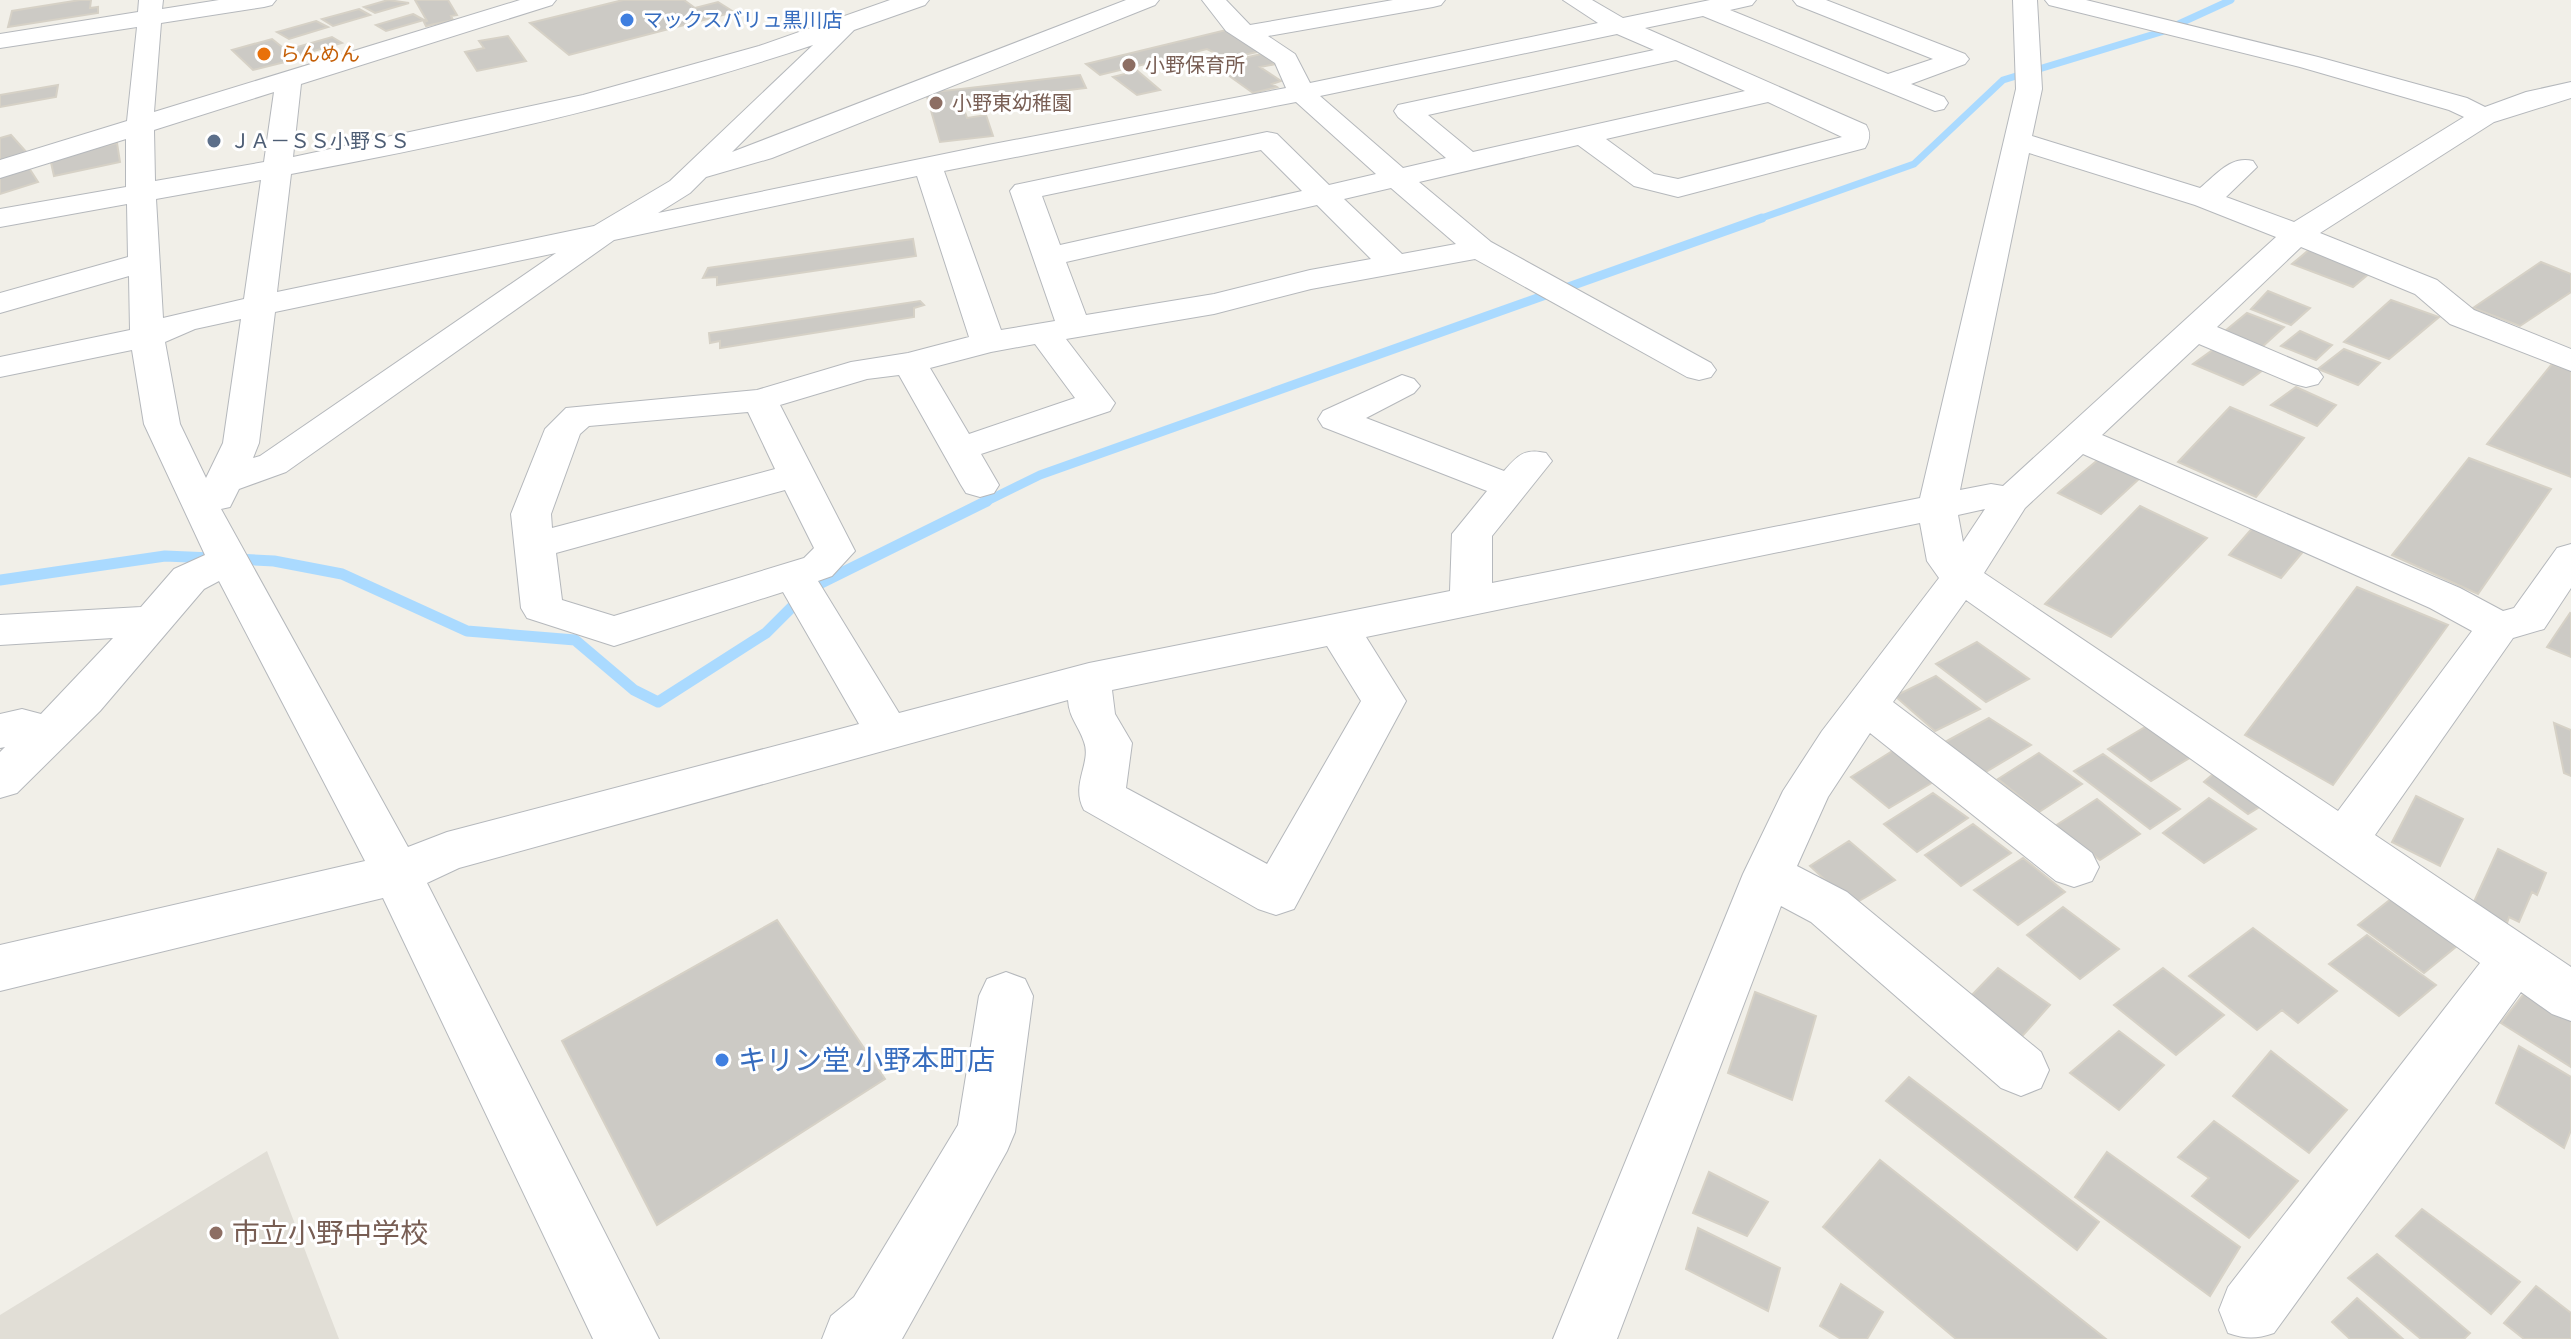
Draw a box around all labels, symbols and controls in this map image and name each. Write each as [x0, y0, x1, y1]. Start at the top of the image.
place label: マックスバリュ黒川店 [643, 7, 842, 31]
marker: マックスバリュ黒川店 [618, 11, 636, 29]
place label: らんめん [280, 41, 360, 65]
marker: らんめん [255, 45, 273, 63]
place label: 小野保育所 [1145, 52, 1245, 76]
marker: 小野保育所 [1120, 56, 1138, 74]
place label: 小野東幼稚園 [952, 90, 1072, 114]
marker: 小野東幼稚園 [927, 94, 945, 112]
place label: ＪＡ－ＳＳ小野ＳＳ [230, 128, 410, 152]
marker: ＪＡ－ＳＳ小野ＳＳ [205, 132, 223, 150]
place label: キリン堂 小野本町店 [738, 1042, 995, 1076]
marker: キリン堂 小野本町店 [713, 1051, 731, 1069]
place label: 市立小野中学校 [232, 1215, 428, 1249]
marker: 市立小野中学校 [207, 1224, 225, 1242]

